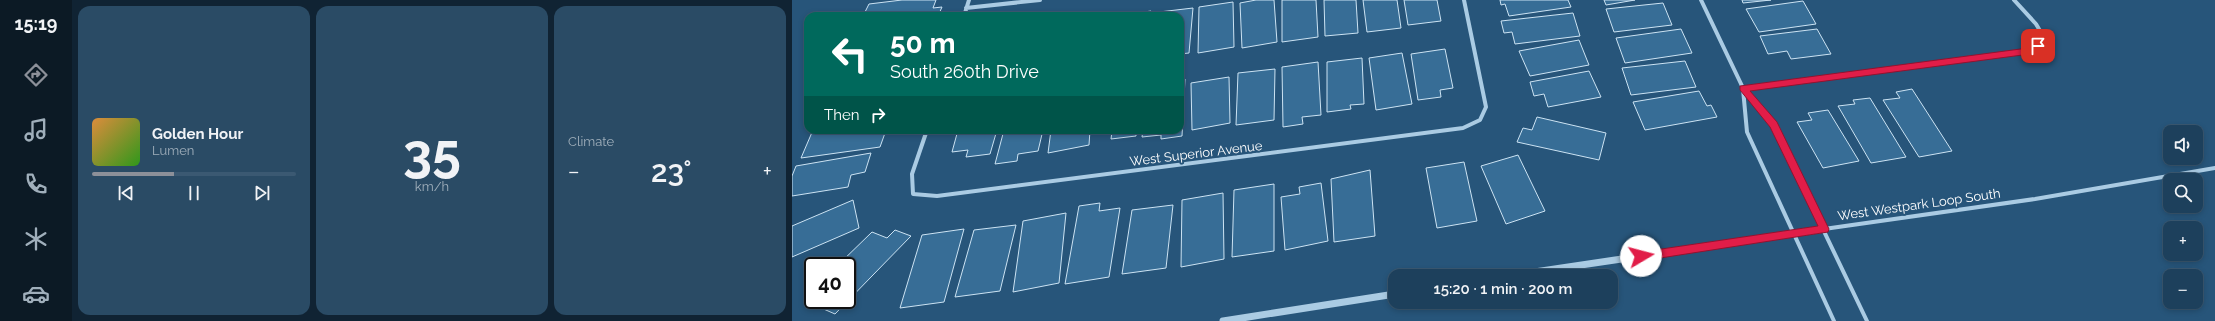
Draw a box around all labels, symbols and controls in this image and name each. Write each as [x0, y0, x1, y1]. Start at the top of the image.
text: 15:19 [15, 13, 57, 34]
text: 50 m [890, 27, 956, 60]
icon: left [824, 28, 876, 80]
pin [2021, 29, 2055, 63]
icon: arrive [2027, 35, 2049, 57]
icon: directions [22, 61, 50, 89]
text: South 260th Drive [890, 61, 1039, 82]
icon: right [867, 104, 889, 126]
text: Then [824, 106, 859, 124]
icon: music [22, 116, 50, 144]
text: 35 [403, 122, 461, 183]
text: Golden Hour [152, 125, 243, 143]
map controls [2163, 125, 2203, 309]
button: sound [2163, 125, 2203, 165]
text: Climate [568, 134, 614, 149]
street label: West Superior Avenue [1129, 138, 1264, 169]
text: Lumen [152, 143, 194, 158]
text: 23° [651, 154, 692, 189]
text: − [568, 158, 580, 184]
text: + [763, 158, 772, 184]
icon: phone [22, 170, 50, 198]
button: search [2163, 173, 2203, 213]
text: km/h [415, 179, 449, 194]
icon: previous [115, 182, 137, 204]
icon: pause [183, 182, 205, 204]
icon: next [251, 182, 273, 204]
street label: West Westpark Loop South [1837, 186, 2001, 223]
button: + [2163, 221, 2203, 261]
icon: climate [22, 225, 50, 253]
position arrow [1620, 235, 1662, 277]
speed limit sign: 40 [804, 257, 856, 309]
button: − [2163, 269, 2203, 309]
icon: car [22, 280, 50, 308]
text: 15:20 · 1 min · 200 m [1434, 280, 1572, 298]

